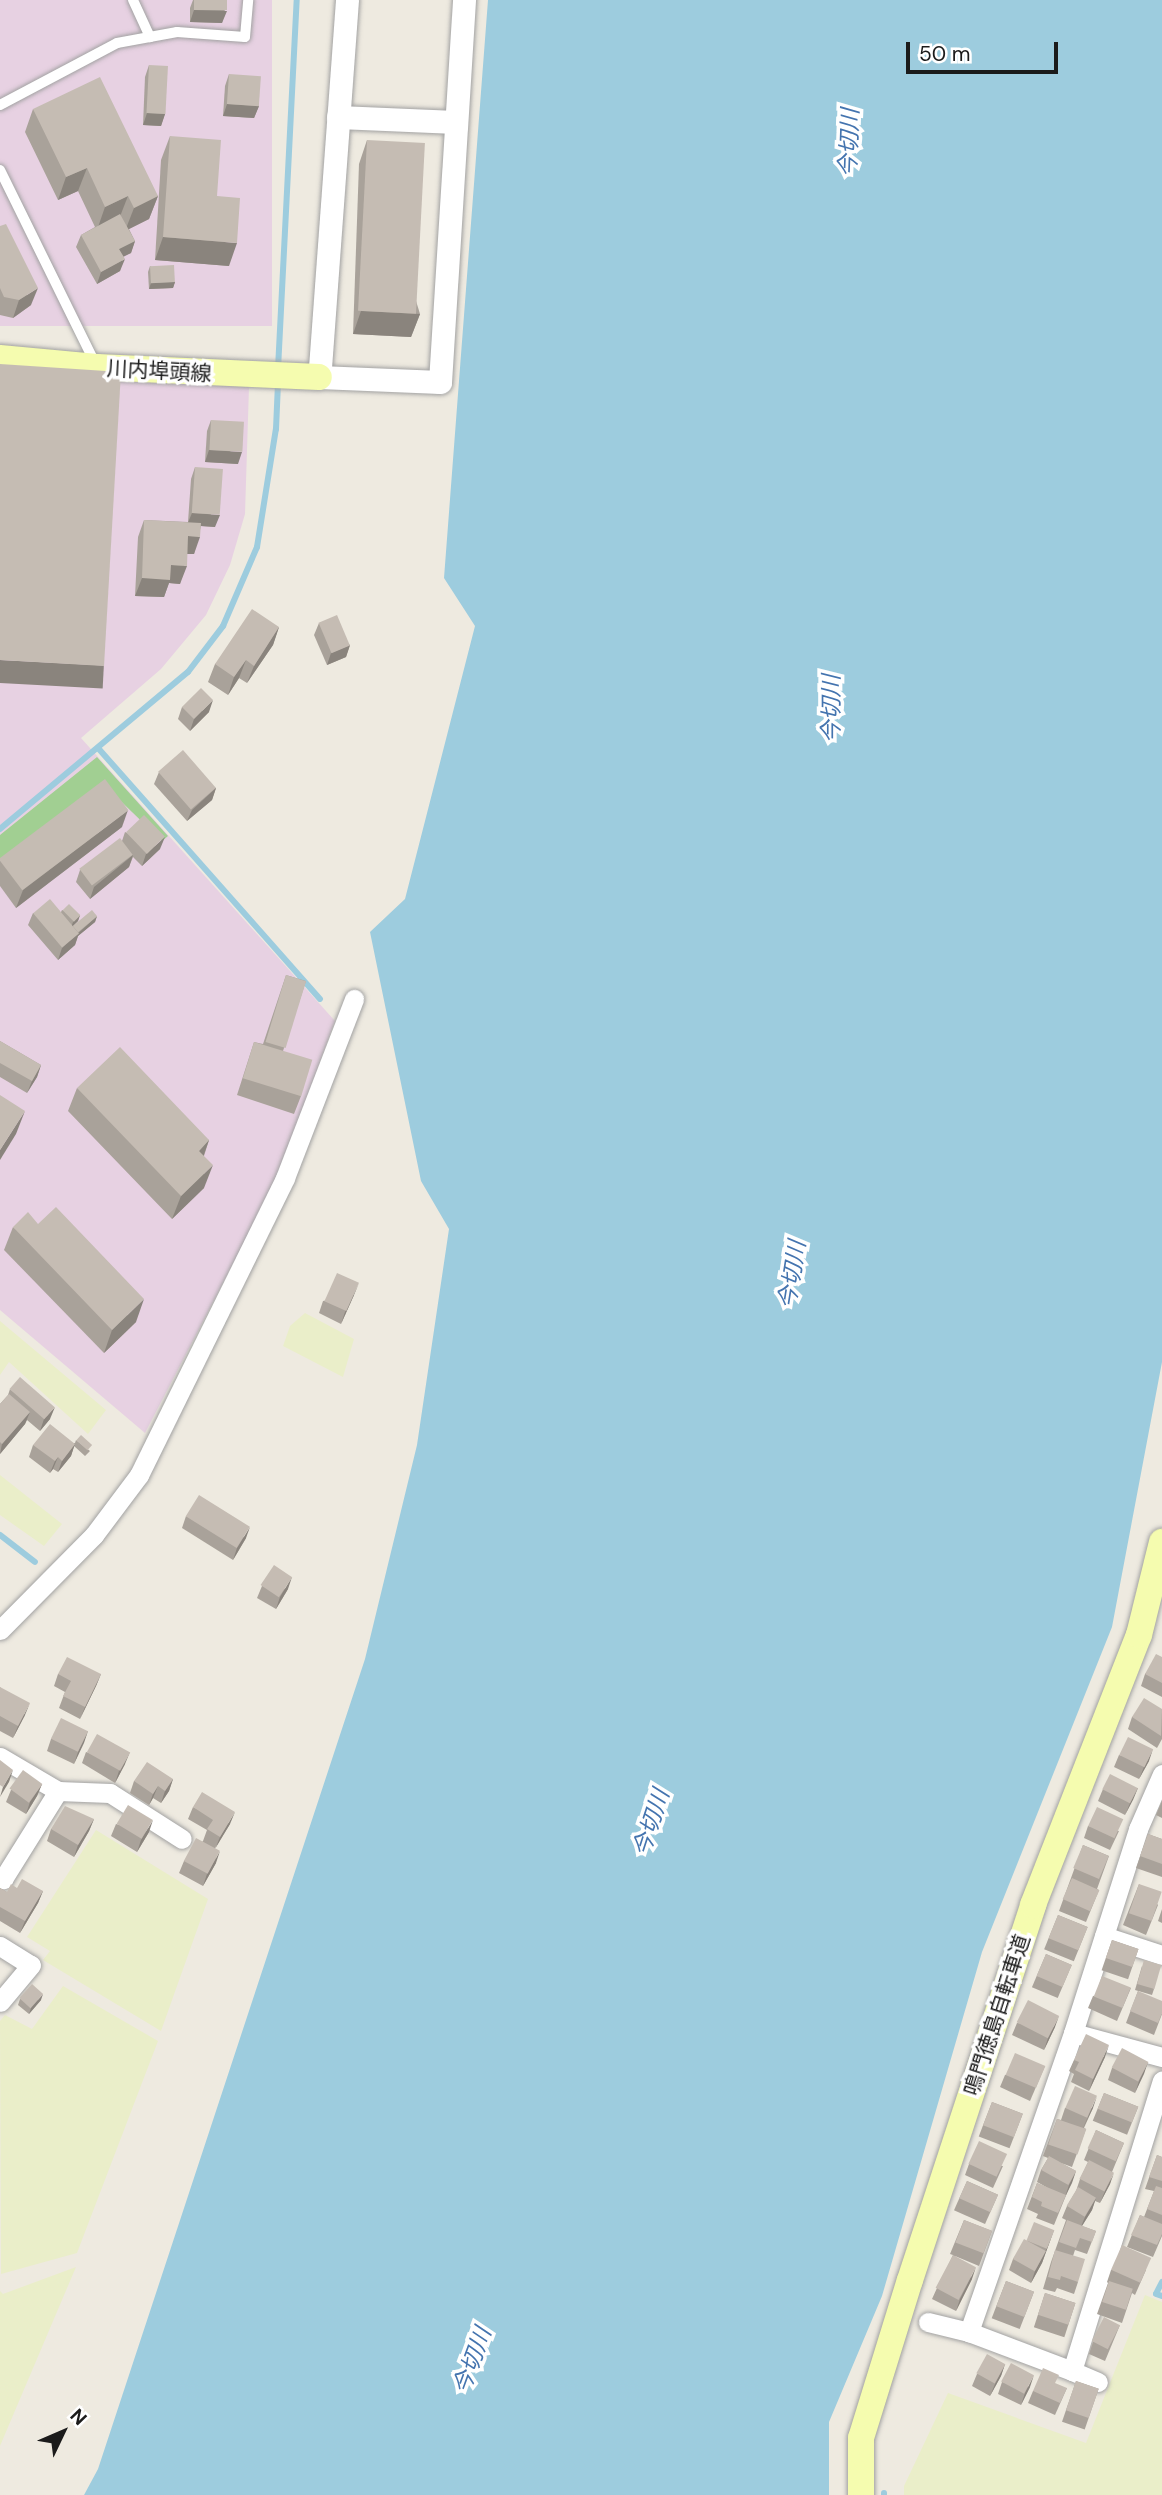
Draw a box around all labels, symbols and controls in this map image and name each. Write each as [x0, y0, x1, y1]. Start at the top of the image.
scale bar [910, 28, 1062, 72]
text: 50 m [919, 40, 970, 68]
water label: 今切川 [834, 108, 864, 178]
street label: 川内埠頭線 [106, 356, 212, 386]
water label: 今切川 [817, 675, 845, 743]
water label: 今切川 [773, 1239, 811, 1311]
water label: 今切川 [627, 1786, 675, 1860]
street label: 鳴門徳島自転車道 [959, 1931, 1035, 2099]
water label: 今切川 [447, 2324, 497, 2398]
north arrow [28, 2397, 98, 2467]
text: N [65, 2403, 92, 2431]

